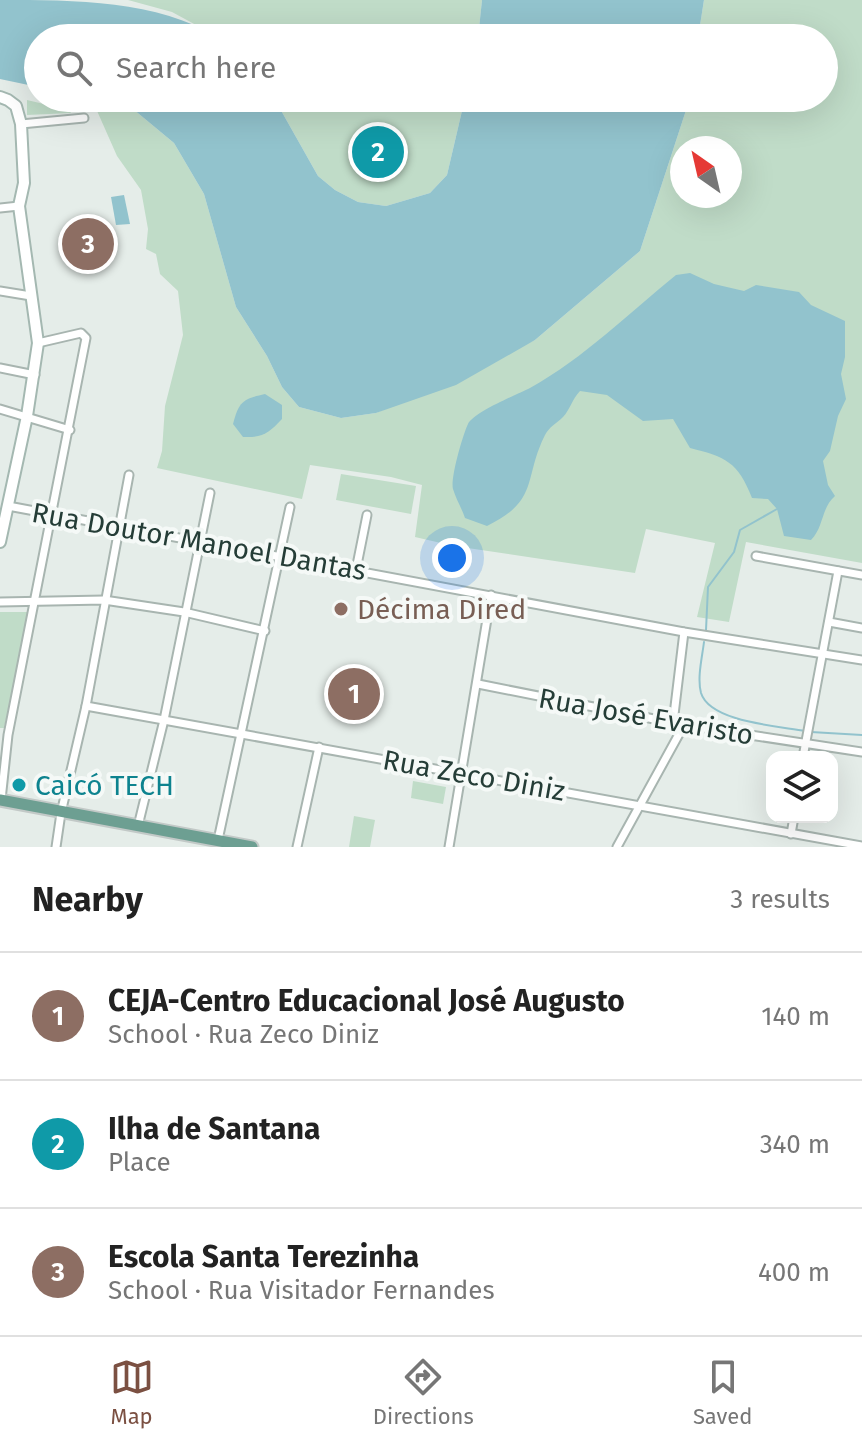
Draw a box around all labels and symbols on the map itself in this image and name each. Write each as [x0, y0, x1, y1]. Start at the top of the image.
pin: 2 [352, 122, 404, 182]
north arrow [670, 136, 742, 208]
pin: 3 [62, 214, 114, 274]
street label: Rua Doutor Manoel Dantas [29, 496, 369, 587]
your location [432, 538, 472, 578]
place label: Décima Dired [357, 593, 526, 626]
marker: Décima Dired [332, 600, 350, 618]
pin: 1 [328, 664, 380, 724]
street label: Rua José Evaristo [536, 681, 756, 752]
street label: Rua Zeco Diniz [380, 743, 567, 808]
place label: Caicó TECH [35, 769, 174, 802]
marker: Caicó TECH [10, 776, 28, 794]

